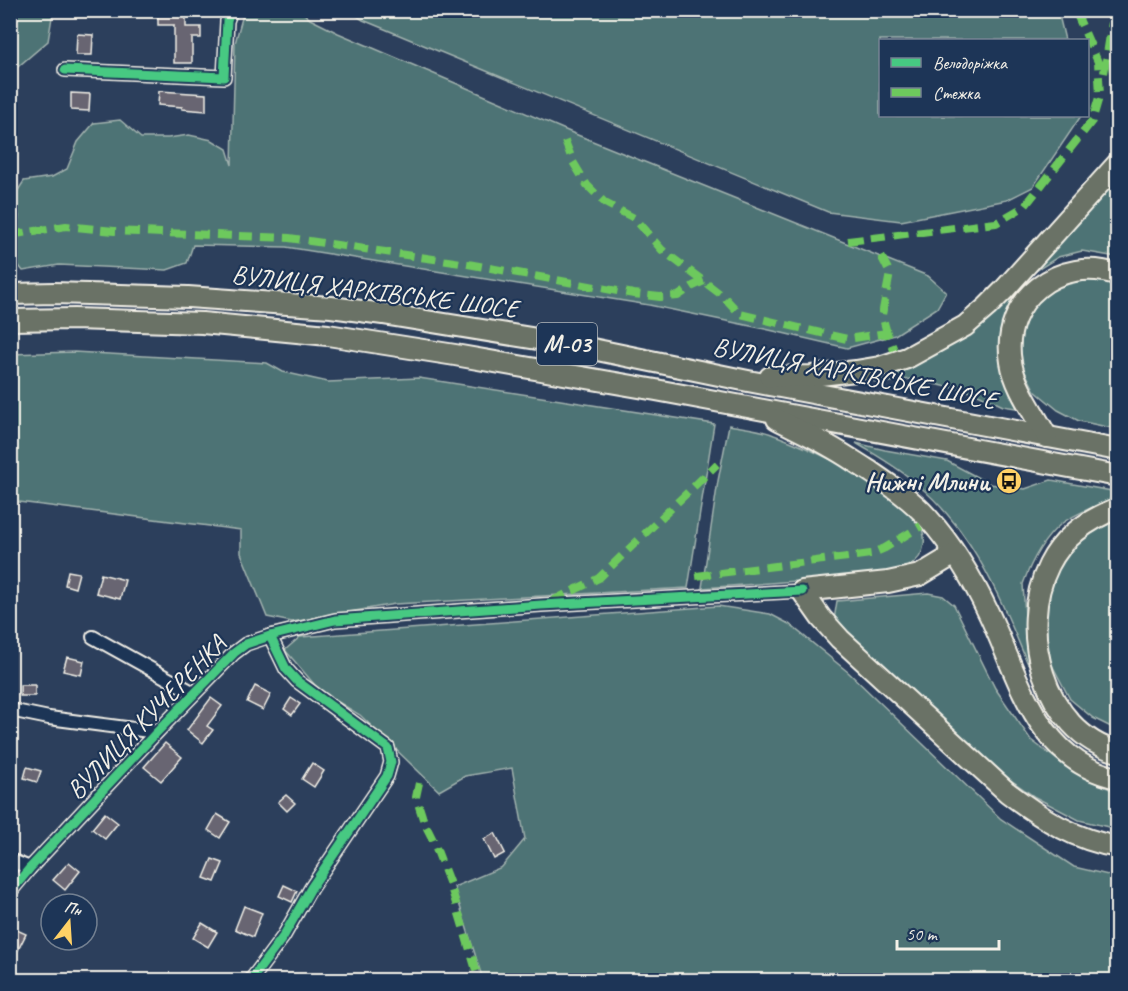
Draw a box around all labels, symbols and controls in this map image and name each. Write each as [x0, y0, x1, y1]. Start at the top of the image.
legend [879, 39, 1089, 117]
text: Велодоріжка [933, 52, 1008, 74]
text: Стежка [933, 82, 981, 104]
street label: ВУЛИЦЯ ХАРКІВСЬКЕ ШОСЕ [230, 258, 524, 326]
road number: М-03 [537, 323, 597, 365]
street label: ВУЛИЦЯ ХАРКІВСЬКЕ ШОСЕ [710, 330, 1003, 418]
place label: Нижні Млини [865, 465, 991, 498]
bus stop icon: Нижні Млини [994, 466, 1024, 496]
street label: ВУЛИЦЯ КУЧЕРЕНКА [60, 627, 234, 806]
north arrow [39, 892, 99, 952]
text: Пн [62, 897, 85, 921]
scale bar [897, 913, 999, 951]
text: 50 m [906, 923, 939, 945]

